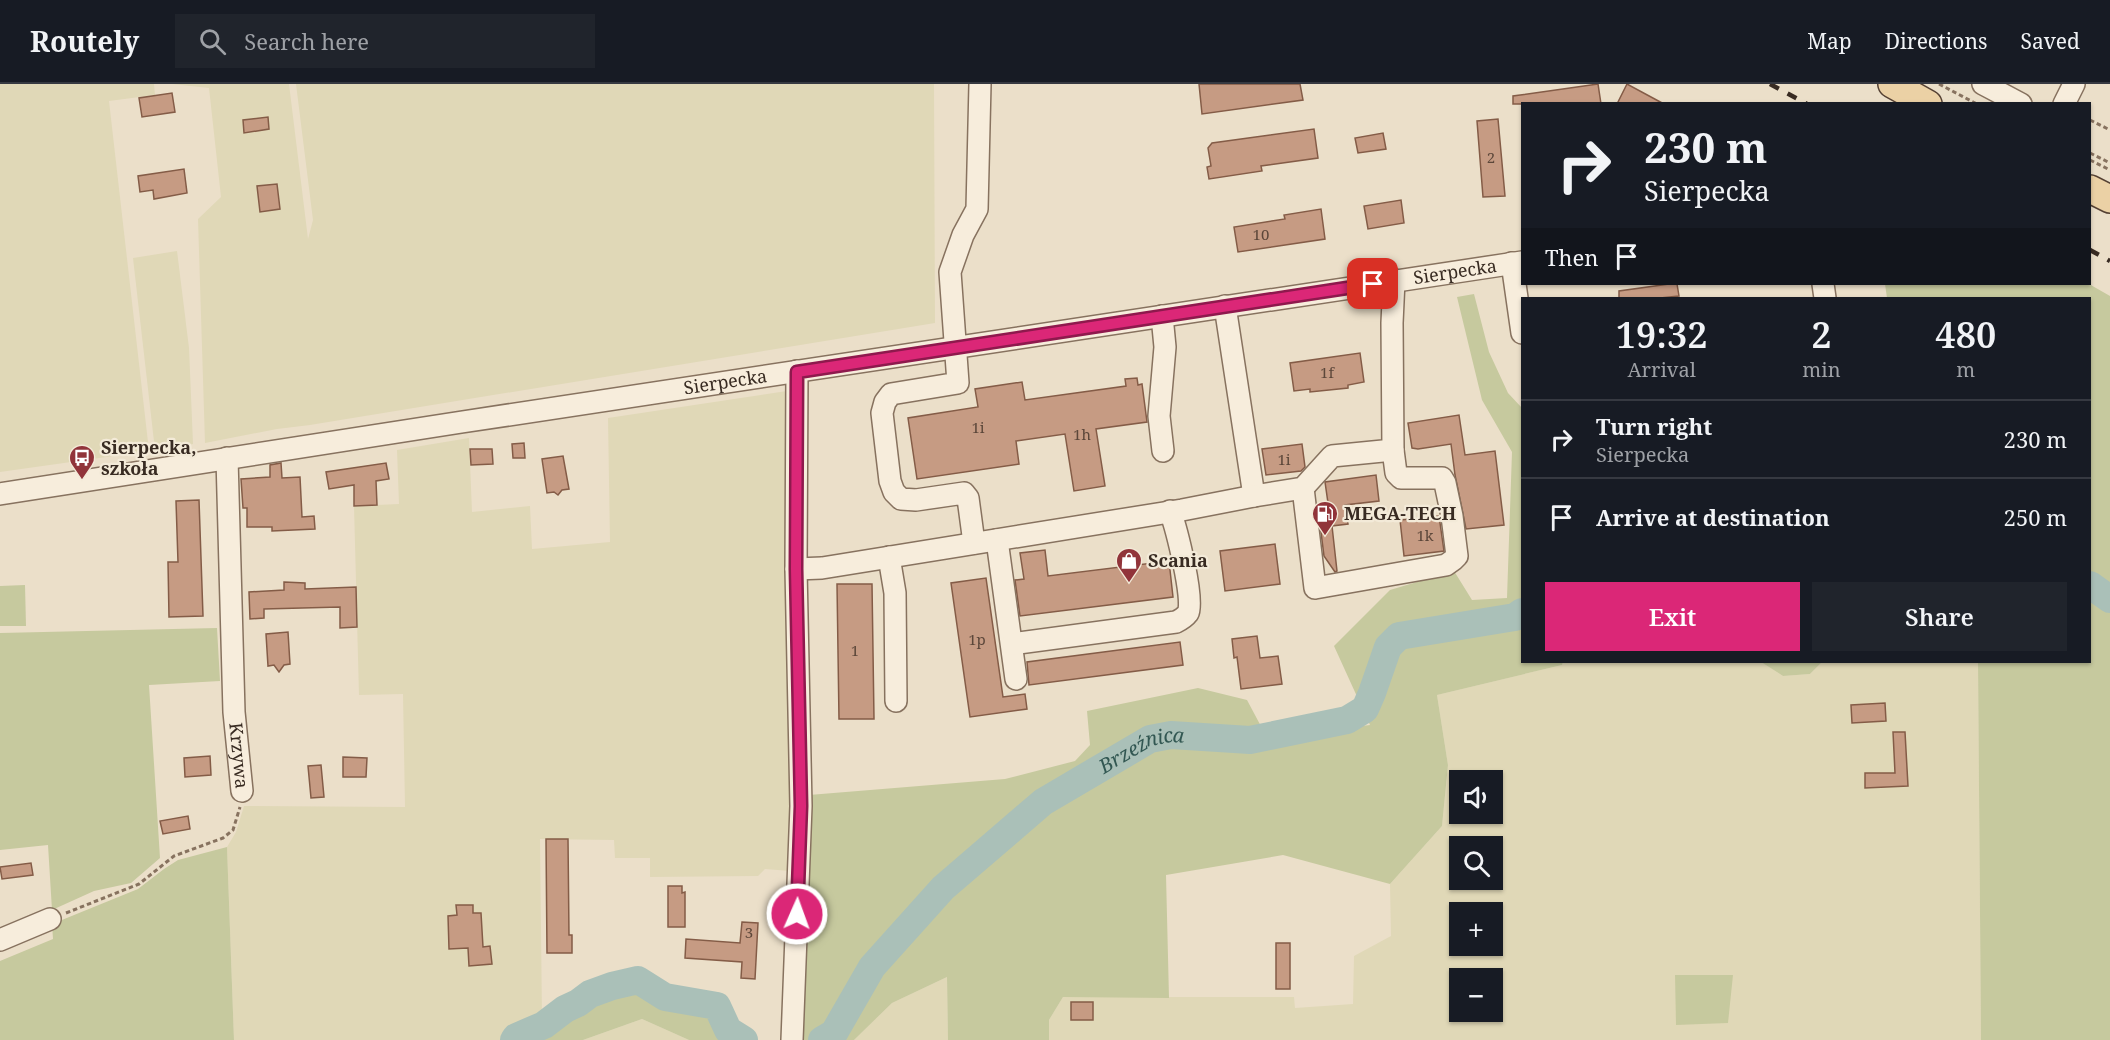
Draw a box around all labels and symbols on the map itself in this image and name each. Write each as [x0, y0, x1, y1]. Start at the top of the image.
house number: 2 [1487, 147, 1495, 167]
house number: 10 [1253, 224, 1269, 244]
street label: Sierpecka [1412, 253, 1498, 289]
pin [1347, 258, 1398, 309]
house number: 1f [1320, 362, 1335, 382]
street label: Sierpecka [682, 363, 769, 399]
house number: 1i [971, 417, 985, 437]
house number: 1h [1073, 424, 1091, 444]
place label: Sierpecka, szkoła [101, 435, 196, 480]
bus stop icon: Sierpecka, szkoła [67, 443, 97, 481]
house number: 1i [1277, 449, 1291, 469]
fuel station icon: MEGA-TECH [1310, 499, 1340, 537]
place label: MEGA-TECH [1344, 501, 1456, 525]
house number: 1k [1416, 525, 1434, 545]
shop icon: Scania [1114, 546, 1144, 584]
place label: Scania [1148, 548, 1208, 572]
house number: 1p [968, 629, 986, 649]
house number: 1 [851, 640, 859, 660]
street label: Krzywa [224, 721, 255, 790]
water label: Brzeźnica [1093, 721, 1186, 780]
position arrow [765, 882, 829, 946]
house number: 3 [745, 922, 753, 942]

